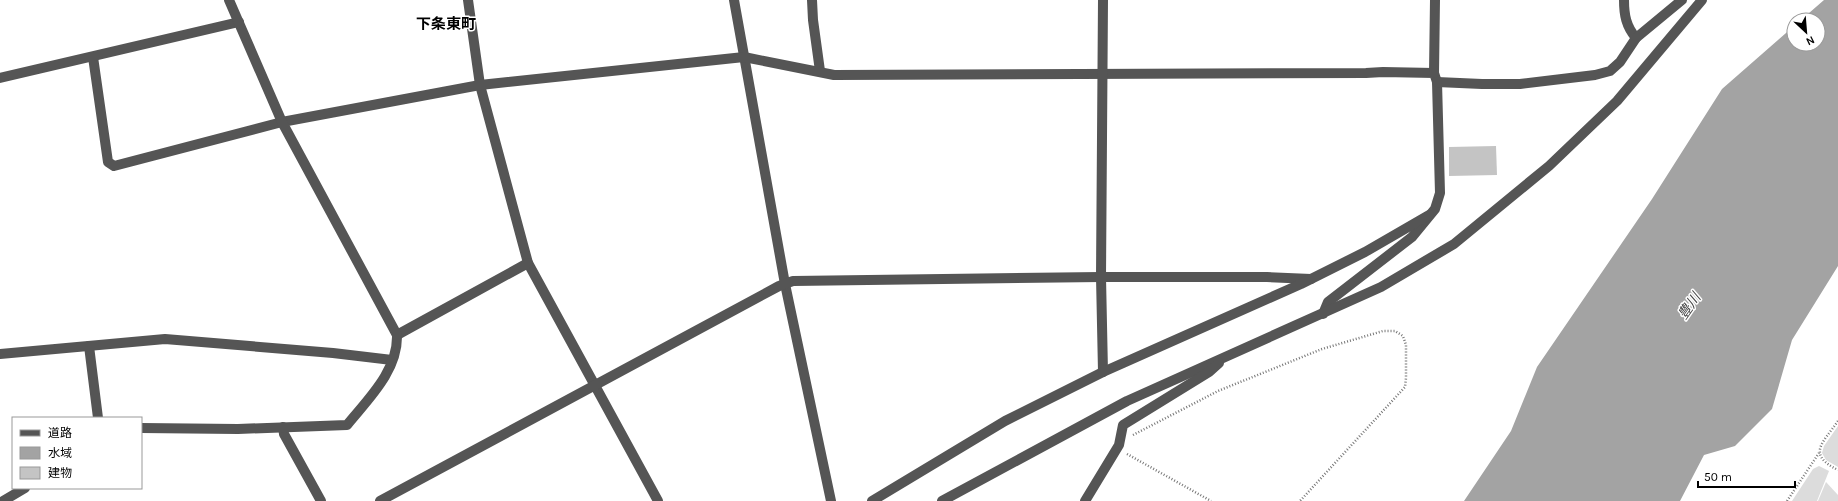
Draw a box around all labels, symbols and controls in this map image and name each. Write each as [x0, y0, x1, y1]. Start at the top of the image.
north arrow [1786, 12, 1826, 52]
district label: 下条東町 [416, 15, 476, 33]
text: N [1804, 33, 1817, 48]
water label: 豊川 [1674, 288, 1706, 323]
legend [12, 417, 142, 489]
text: 道路 [48, 426, 72, 440]
text: 水域 [48, 446, 72, 460]
scale bar [1698, 463, 1795, 489]
text: 建物 [48, 466, 72, 480]
text: 50 m [1704, 470, 1732, 484]

